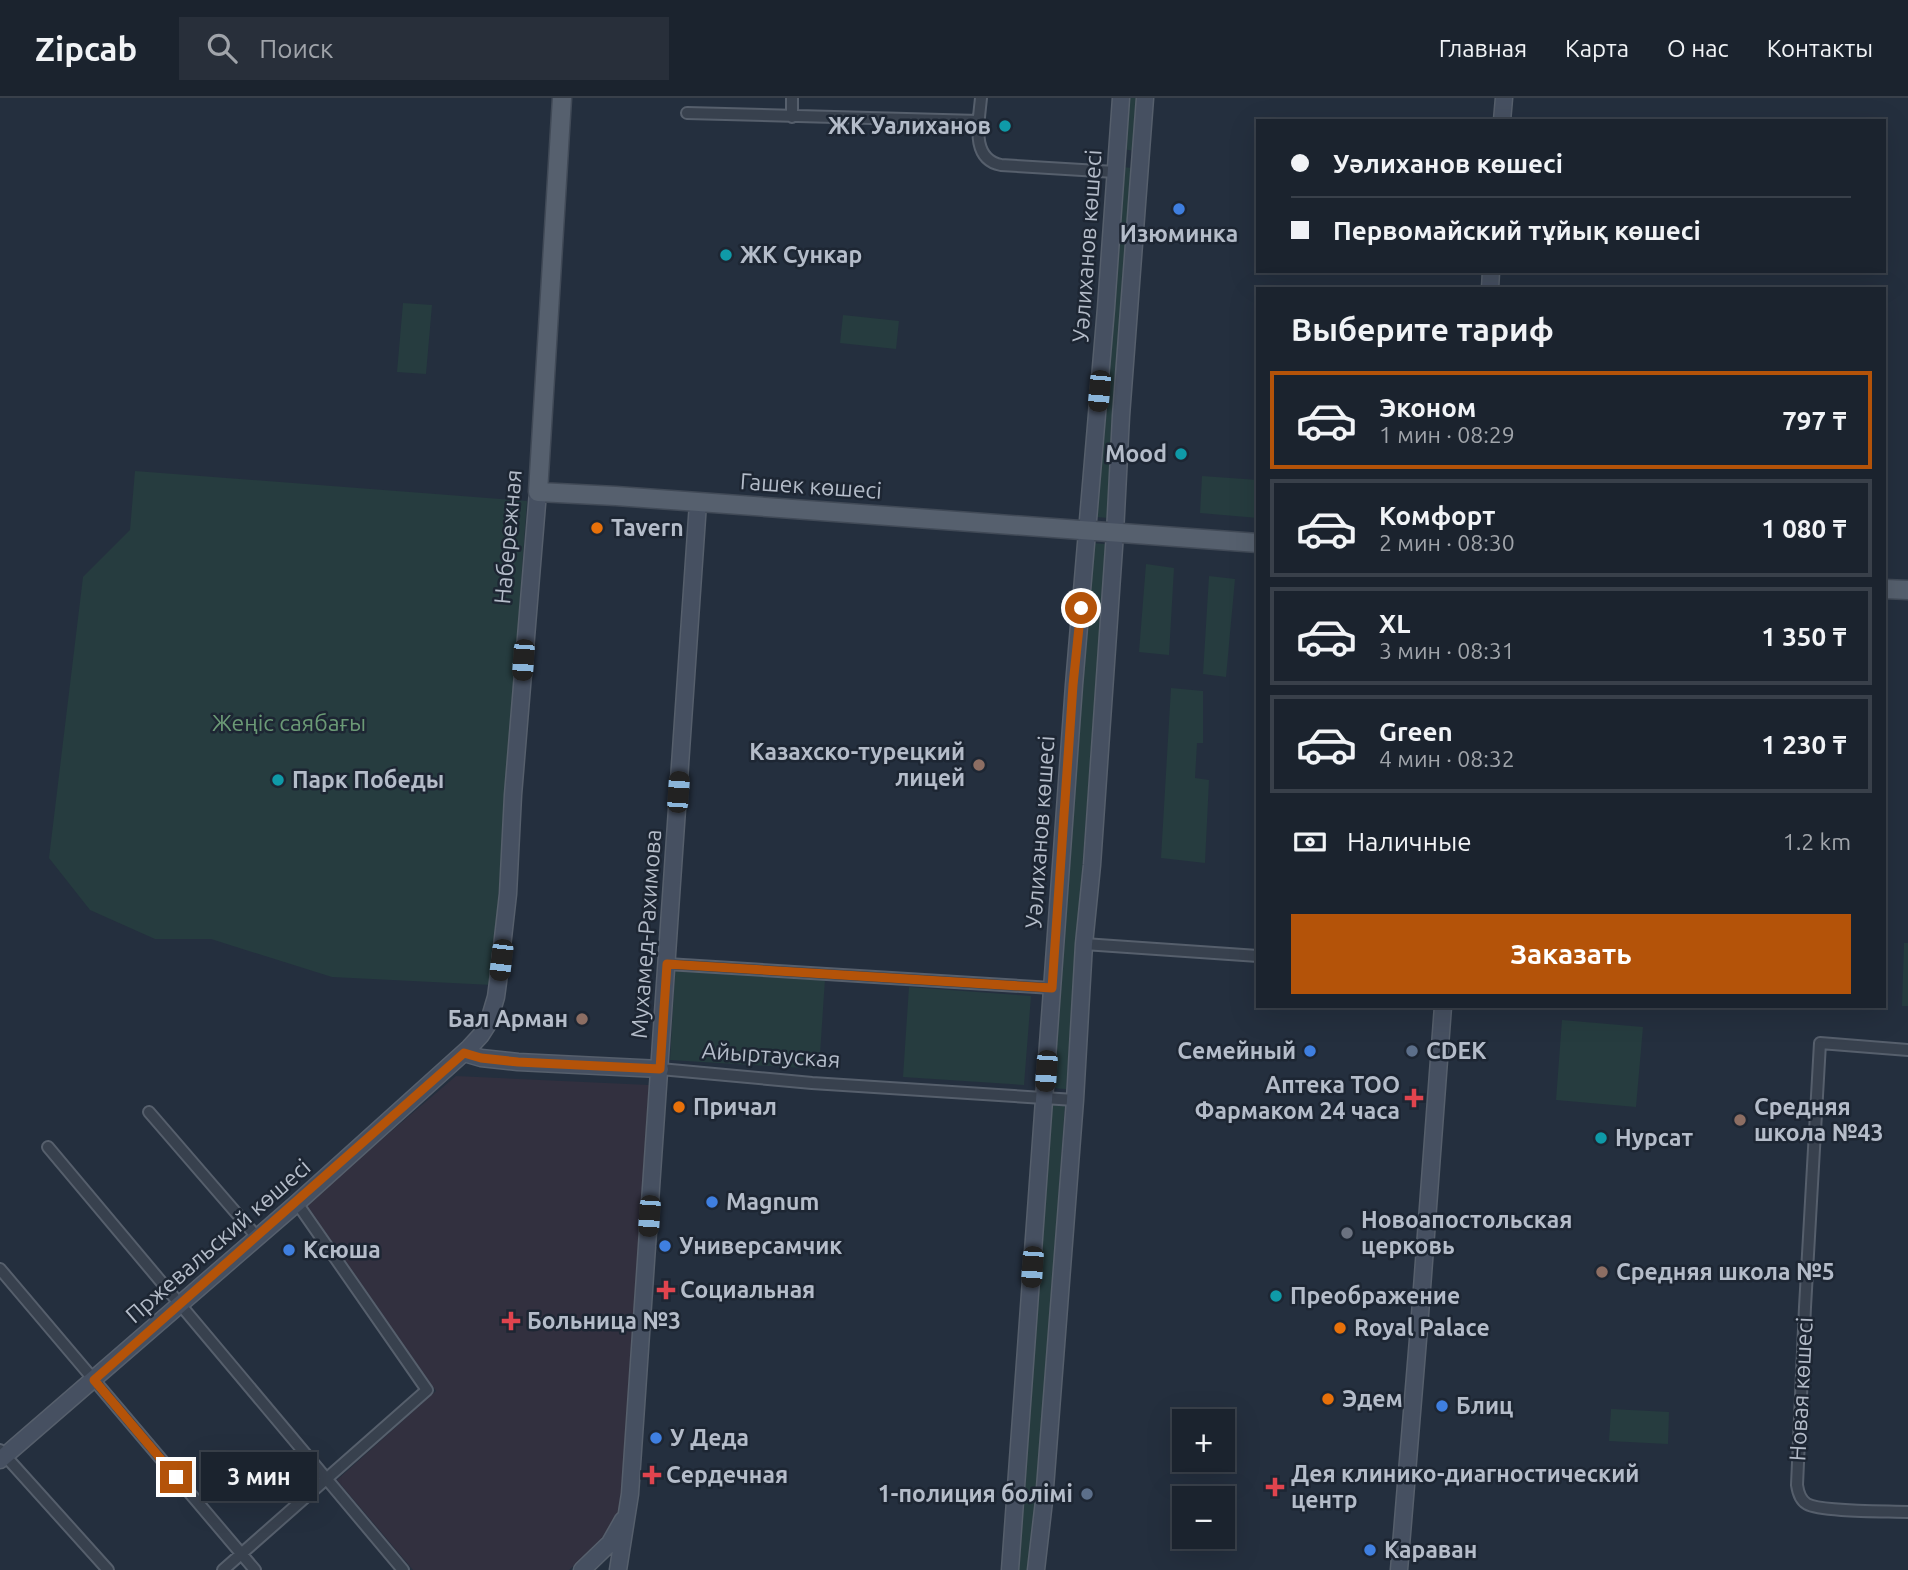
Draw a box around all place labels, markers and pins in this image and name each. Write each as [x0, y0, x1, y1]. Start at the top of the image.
place label: ЖК Уалиханов [828, 113, 991, 138]
marker: ЖК Уалиханов [997, 118, 1013, 134]
marker: Изюминка [1171, 201, 1187, 217]
place label: Изюминка [1120, 221, 1238, 246]
place label: ЖК Сункар [740, 242, 862, 267]
marker: ЖК Сункар [718, 247, 734, 263]
place label: Mood [1105, 441, 1167, 466]
marker: Mood [1173, 446, 1189, 462]
place label: Tavern [611, 515, 684, 540]
marker: Tavern [589, 520, 605, 536]
place label: Казахско-турецкий лицей [749, 739, 965, 790]
marker: Казахско-турецкий лицей [971, 757, 987, 773]
place label: Парк Победы [292, 767, 444, 792]
marker: Парк Победы [270, 772, 286, 788]
place label: Бал Арман [448, 1006, 568, 1031]
marker: Бал Арман [574, 1011, 590, 1027]
place label: Семейный [1177, 1038, 1296, 1063]
place label: CDEK [1426, 1038, 1487, 1063]
marker: Семейный [1302, 1043, 1318, 1059]
marker: CDEK [1404, 1043, 1420, 1059]
place label: Аптека ТОО Фармаком 24 часа [1195, 1072, 1400, 1123]
marker: Аптека ТОО Фармаком 24 часа [1406, 1090, 1422, 1106]
place label: Причал [693, 1094, 777, 1119]
place label: Средняя школа №43 [1754, 1094, 1883, 1145]
marker: Причал [671, 1099, 687, 1115]
marker: Средняя школа №43 [1732, 1112, 1748, 1128]
place label: Нурсат [1615, 1125, 1693, 1150]
marker: Нурсат [1593, 1130, 1609, 1146]
place label: Magnum [726, 1189, 819, 1214]
marker: Magnum [704, 1194, 720, 1210]
place label: Новоапостольская церковь [1361, 1207, 1572, 1258]
marker: Новоапостольская церковь [1339, 1225, 1355, 1241]
place label: Универсамчик [679, 1233, 842, 1258]
place label: Ксюша [303, 1237, 381, 1262]
marker: Универсамчик [657, 1238, 673, 1254]
marker: Ксюша [281, 1242, 297, 1258]
place label: Средняя школа №5 [1616, 1259, 1835, 1284]
marker: Средняя школа №5 [1594, 1264, 1610, 1280]
place label: Социальная [680, 1277, 815, 1302]
marker: Социальная [658, 1282, 674, 1298]
place label: Преображение [1290, 1283, 1460, 1308]
marker: Преображение [1268, 1288, 1284, 1304]
place label: Больница №3 [527, 1308, 681, 1333]
marker: Больница №3 [501, 1311, 521, 1331]
place label: Royal Palace [1354, 1315, 1490, 1340]
marker: Royal Palace [1332, 1320, 1348, 1336]
place label: Эдем [1342, 1386, 1403, 1411]
marker: Эдем [1320, 1391, 1336, 1407]
place label: Блиц [1456, 1393, 1513, 1418]
marker: Блиц [1434, 1398, 1450, 1414]
place label: У Деда [670, 1425, 749, 1450]
marker: У Деда [648, 1430, 664, 1446]
place label: Дея клинико-диагностический центр [1291, 1461, 1639, 1512]
place label: Сердечная [666, 1462, 788, 1487]
marker: Сердечная [644, 1467, 660, 1483]
marker: Дея клинико-диагностический центр [1265, 1477, 1285, 1497]
place label: 1-полиция болiмi [878, 1481, 1073, 1506]
marker: 1-полиция болiмi [1079, 1486, 1095, 1502]
place label: Караван [1384, 1537, 1477, 1562]
marker: Караван [1362, 1542, 1378, 1558]

